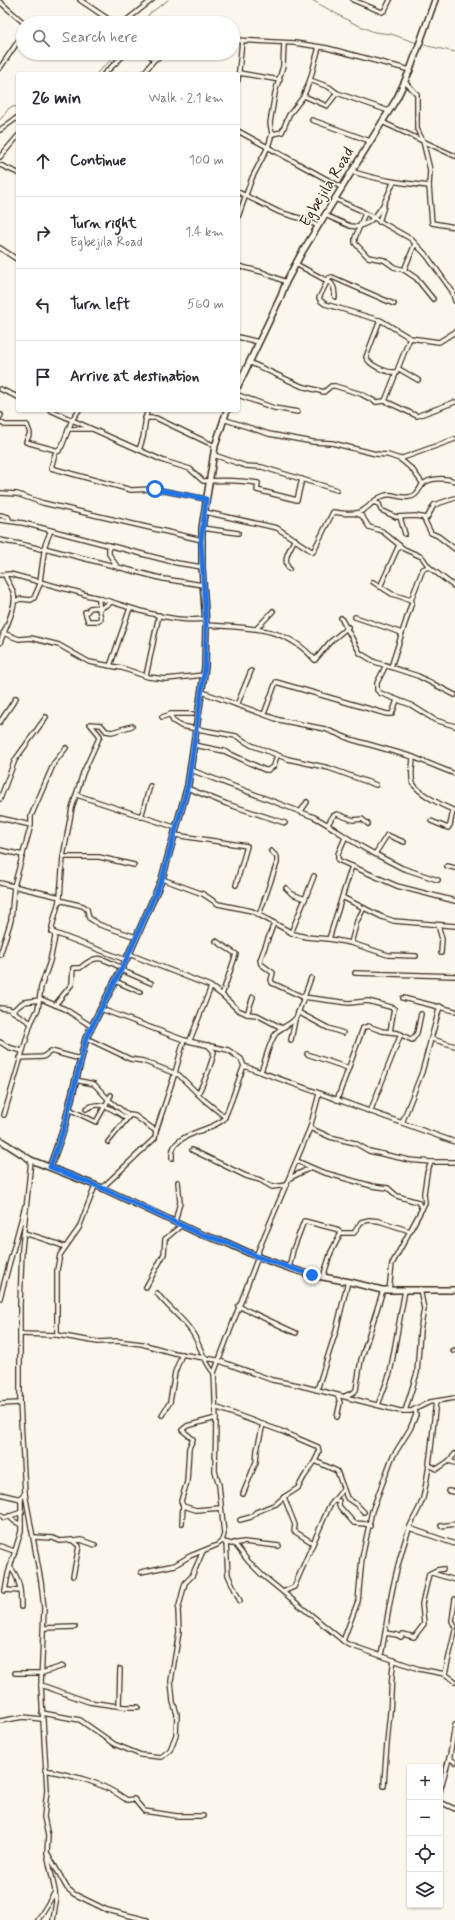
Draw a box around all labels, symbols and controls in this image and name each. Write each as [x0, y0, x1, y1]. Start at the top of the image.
search box [16, 16, 240, 60]
icon: search [30, 27, 52, 49]
text: Search here [62, 28, 138, 48]
text: 26 min [32, 87, 81, 109]
text: Walk · 2.1 km [149, 90, 224, 107]
street label: Egbejila Road [295, 143, 359, 231]
icon: ahead [32, 150, 54, 172]
text: Continue [70, 151, 126, 171]
text: 100 m [189, 152, 224, 169]
text: Turn right [70, 214, 137, 234]
icon: right [32, 222, 54, 244]
text: 1.4 km [185, 224, 224, 241]
text: Egbejila Road [70, 234, 143, 251]
icon: left [32, 294, 54, 316]
text: Turn left [70, 295, 130, 315]
text: 560 m [187, 296, 224, 313]
icon: arrive [32, 366, 54, 388]
text: Arrive at destination [70, 367, 199, 387]
route start [146, 480, 164, 498]
route end [303, 1266, 321, 1284]
map controls [407, 1764, 443, 1908]
button: + [407, 1764, 443, 1800]
button: − [407, 1800, 443, 1836]
button: locate [407, 1836, 443, 1872]
button: layers [407, 1872, 443, 1908]

